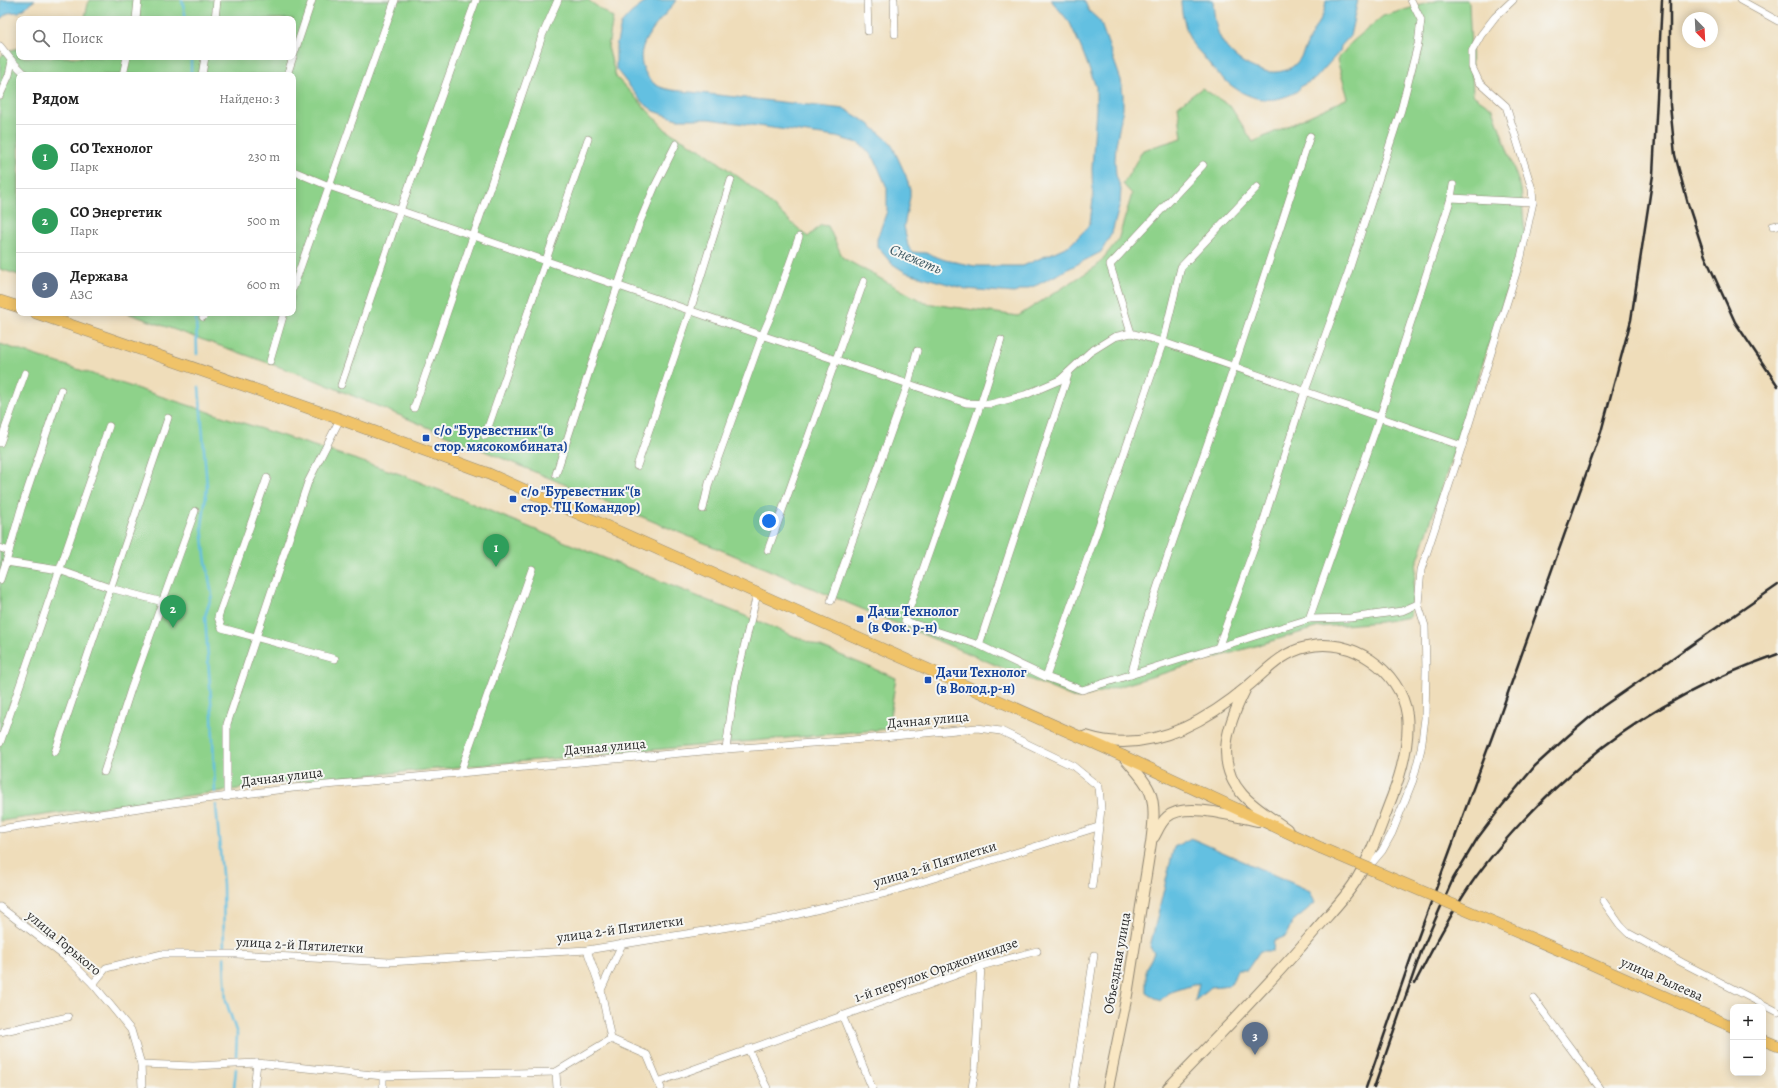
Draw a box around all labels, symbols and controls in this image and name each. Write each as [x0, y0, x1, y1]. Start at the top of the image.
north arrow [1682, 12, 1718, 48]
search box [16, 16, 296, 60]
icon: search [30, 27, 52, 49]
text: Поиск [62, 28, 103, 48]
text: Рядом [32, 87, 79, 110]
text: Найдено: 3 [219, 90, 280, 107]
text: СО Технолог [70, 138, 153, 158]
text: 1 [43, 148, 47, 165]
text: 230 m [248, 148, 280, 165]
text: Парк [70, 158, 99, 175]
text: СО Энергетик [70, 202, 162, 222]
text: 2 [42, 212, 48, 229]
text: 500 m [247, 212, 280, 229]
text: Парк [70, 222, 99, 239]
water label: Снежеть [887, 239, 945, 279]
text: Держава [70, 266, 128, 286]
text: 3 [42, 276, 48, 293]
text: 600 m [247, 276, 280, 293]
text: АЗС [70, 286, 93, 303]
place label: с/о "Буревестник"(в стор. мясокомбината) [434, 421, 567, 456]
marker: с/о "Буревестник"(в стор. мясокомбината) [421, 433, 431, 443]
place label: с/о "Буревестник"(в стор. ТЦ Командор) [521, 482, 641, 517]
marker: с/о "Буревестник"(в стор. ТЦ Командор) [508, 494, 518, 504]
your location [759, 511, 779, 531]
pin: 1 [483, 534, 509, 567]
pin: 2 [160, 595, 186, 628]
place label: Дачи Технолог (в Фок. р-н) [868, 602, 959, 637]
marker: Дачи Технолог (в Фок. р-н) [855, 614, 865, 624]
place label: Дачи Технолог (в Волод.р-н) [936, 663, 1027, 698]
marker: Дачи Технолог (в Волод.р-н) [923, 675, 933, 685]
street label: Дачная улица [886, 707, 970, 733]
street label: Дачная улица [563, 734, 647, 760]
street label: Дачная улица [240, 763, 324, 791]
street label: улица 2-й Пятилетки [870, 836, 999, 892]
street label: улица Горького [22, 906, 105, 980]
street label: Объездная улица [1099, 910, 1135, 1015]
street label: улица 2-й Пятилетки [554, 911, 685, 947]
street label: улица 2-й Пятилетки [235, 932, 364, 958]
street label: 1-й переулок Орджоникидзе [852, 933, 1020, 1007]
street label: улица Рылеева [1617, 952, 1707, 1006]
map controls [1730, 1004, 1766, 1076]
button: + [1730, 1004, 1766, 1040]
pin: 3 [1242, 1022, 1268, 1055]
button: − [1730, 1040, 1766, 1076]

